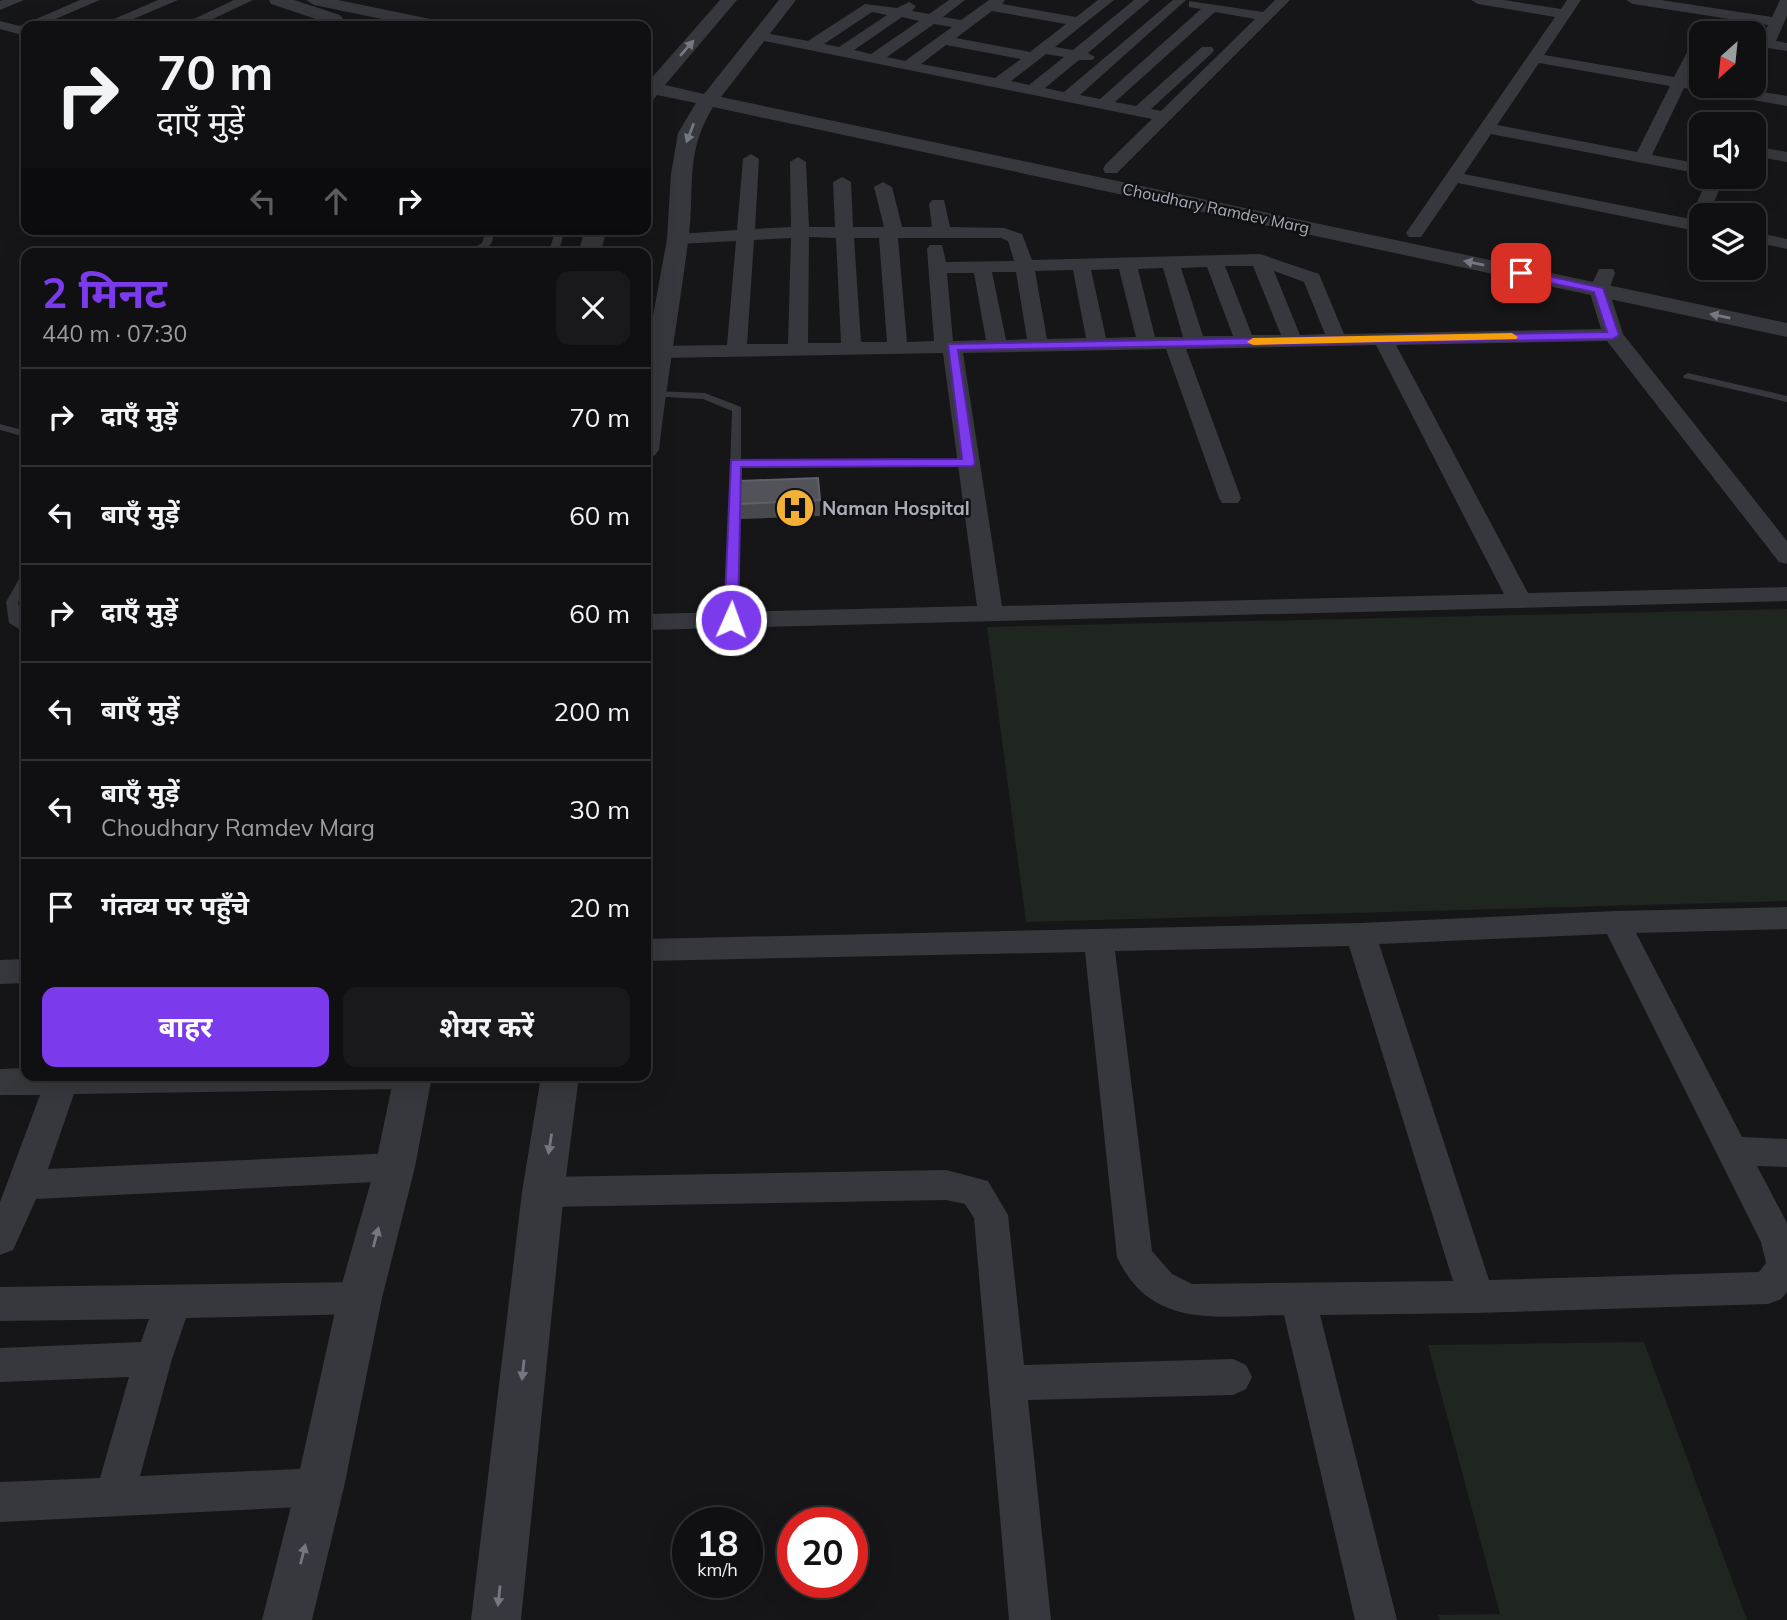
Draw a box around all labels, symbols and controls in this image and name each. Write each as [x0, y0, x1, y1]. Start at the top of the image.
north arrow [1689, 21, 1766, 98]
map controls [1689, 21, 1766, 280]
one-way arrow [679, 39, 695, 57]
text: 70 m [157, 41, 273, 102]
icon: right [42, 49, 133, 140]
text: दाएँ मुड़ें [157, 102, 245, 142]
button: sound [1689, 112, 1766, 189]
one-way arrow [685, 123, 696, 144]
street label: Choudhary Ramdev Marg [1121, 178, 1311, 238]
icon: left [244, 182, 282, 220]
icon: ahead [317, 182, 355, 220]
icon: right [390, 182, 428, 220]
button: layers [1689, 203, 1766, 280]
pin [1491, 243, 1551, 303]
icon: arrive [1502, 254, 1540, 292]
one-way arrow [1463, 258, 1485, 269]
text: 2 मिनट [42, 266, 167, 319]
button: close [556, 271, 630, 345]
one-way arrow [1709, 310, 1731, 321]
text: 440 m · 07:30 [42, 319, 187, 348]
icon: right [42, 398, 80, 436]
text: दाएँ मुड़ें [101, 399, 178, 432]
text: 70 m [569, 401, 630, 434]
hospital icon: Naman Hospital [774, 487, 816, 529]
icon: left [42, 496, 80, 534]
place label: Naman Hospital [822, 496, 970, 520]
text: बाएँ मुड़ें [101, 497, 179, 530]
text: 60 m [569, 499, 630, 532]
position arrow [694, 583, 768, 657]
icon: right [42, 594, 80, 632]
text: दाएँ मुड़ें [101, 595, 178, 628]
text: 60 m [569, 597, 630, 630]
icon: left [42, 692, 80, 730]
text: बाएँ मुड़ें [101, 693, 179, 726]
text: 200 m [554, 695, 630, 728]
text: बाएँ मुड़ें [101, 776, 179, 809]
icon: left [42, 790, 80, 828]
text: 30 m [569, 793, 630, 826]
text: Choudhary Ramdev Marg [101, 813, 375, 842]
icon: arrive [42, 888, 80, 926]
text: गंतव्य पर पहुँचे [101, 889, 249, 922]
text: 20 m [569, 891, 630, 924]
button: बाहर [42, 987, 329, 1067]
button: शेयर करें [343, 987, 630, 1067]
one-way arrow [544, 1133, 555, 1155]
one-way arrow [371, 1225, 382, 1247]
one-way arrow [518, 1359, 529, 1381]
speed limit sign: 20 [777, 1507, 868, 1598]
text: 18 [696, 1521, 739, 1565]
one-way arrow [298, 1543, 309, 1565]
text: km/h [697, 1558, 738, 1581]
one-way arrow [493, 1585, 504, 1607]

